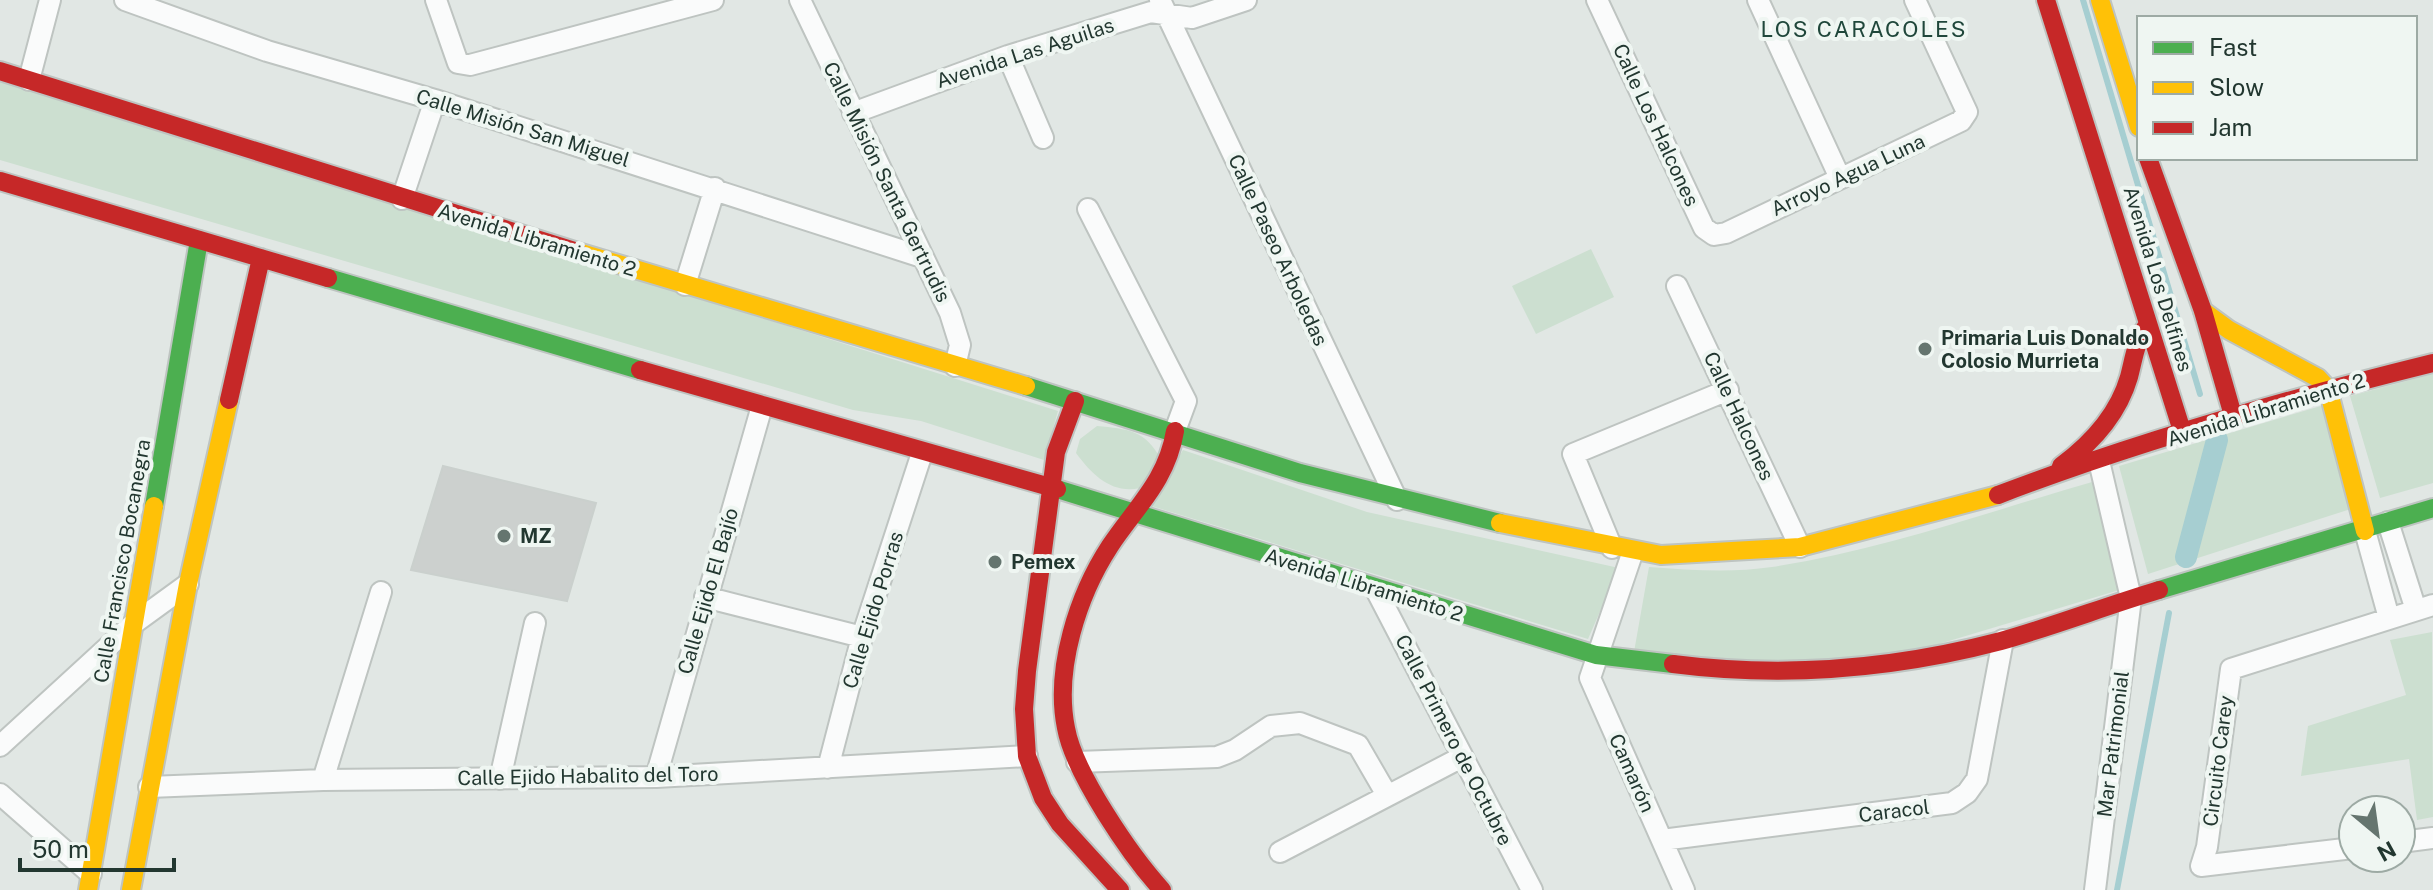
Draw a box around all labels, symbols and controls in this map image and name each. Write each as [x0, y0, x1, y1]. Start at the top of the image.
street label: Avenida Las Aguilas [933, 13, 1117, 93]
district label: LOS CARACOLES [1760, 16, 1968, 42]
legend [2137, 16, 2417, 160]
text: Fast [2209, 33, 2257, 61]
street label: Calle Los Halcones [1608, 40, 1704, 210]
street label: Calle Misión Santa Gertrudis [818, 58, 956, 306]
text: Slow [2209, 73, 2264, 101]
street label: Calle Misión San Miguel [413, 84, 633, 172]
text: Jam [2209, 113, 2252, 141]
street label: Arroyo Agua Luna [1767, 129, 1929, 221]
street label: Calle Paseo Arboledas [1223, 151, 1333, 349]
street label: Avenida Los Delfines [2118, 184, 2198, 374]
street label: Avenida Libramiento 2 [435, 198, 639, 282]
place label: Primaria Luis Donaldo Colosio Murrieta [1941, 326, 2149, 373]
marker: Primaria Luis Donaldo Colosio Murrieta [1916, 340, 1934, 358]
street label: Calle Halcones [1699, 348, 1779, 484]
street label: Avenida Libramiento 2 [2164, 368, 2368, 452]
street label: Calle Francisco Bocanegra [89, 437, 155, 685]
street label: Calle Ejido El Bajío [673, 505, 743, 677]
place label: MZ [520, 524, 552, 548]
marker: MZ [495, 527, 513, 545]
street label: Calle Ejido Porras [838, 529, 908, 691]
street label: Avenida Libramiento 2 [1262, 543, 1466, 627]
place label: Pemex [1011, 550, 1076, 574]
marker: Pemex [986, 553, 1004, 571]
street label: Calle Primero de Octubre [1390, 631, 1518, 849]
street label: Mar Patrimonial [2092, 669, 2134, 819]
street label: Circuito Carey [2198, 694, 2238, 828]
street label: Camarón [1604, 730, 1660, 816]
street label: Calle Ejido Habalito del Toro [457, 762, 719, 790]
north arrow [2337, 794, 2417, 874]
street label: Caracol [1857, 795, 1931, 827]
scale bar [20, 822, 174, 872]
text: 50 m [32, 835, 89, 863]
text: N [2373, 836, 2401, 867]

